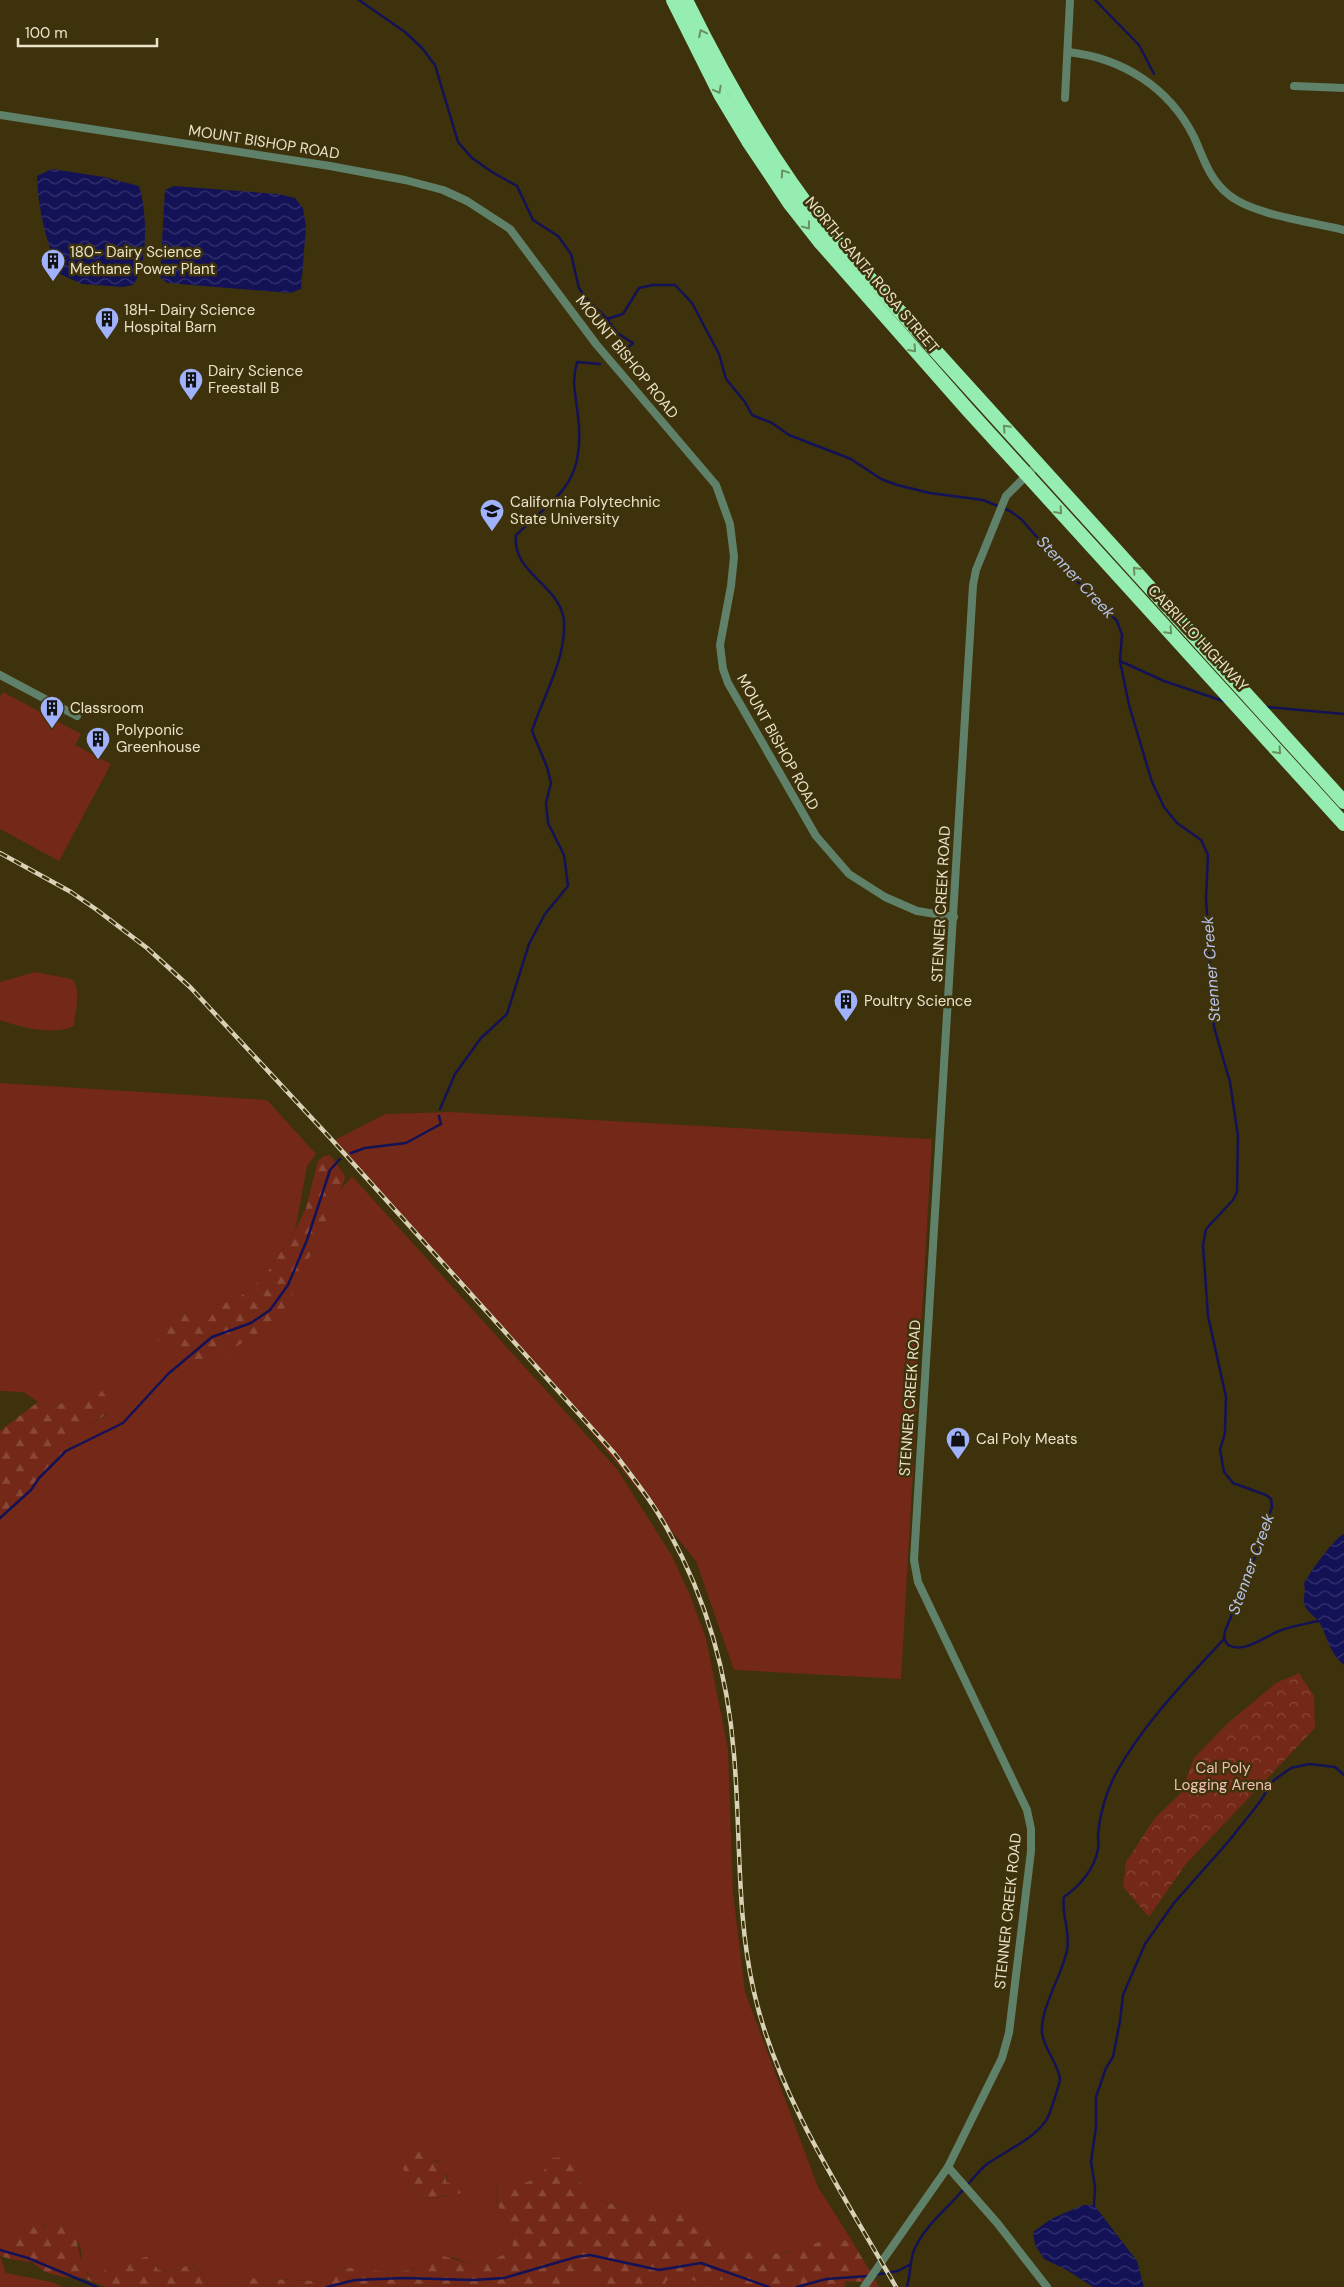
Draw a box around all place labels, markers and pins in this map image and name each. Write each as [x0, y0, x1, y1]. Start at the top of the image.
place label: 180- Dairy Science Methane Power Plant [70, 242, 216, 279]
building icon: 180- Dairy Science Methane Power Plant [40, 248, 66, 282]
place label: 18H- Dairy Science Hospital Barn [124, 300, 255, 337]
building icon: 18H- Dairy Science Hospital Barn [94, 306, 120, 340]
place label: Dairy Science Freestall B [208, 361, 303, 398]
building icon: Dairy Science Freestall B [178, 367, 204, 401]
place label: California Polytechnic State University [510, 492, 661, 529]
school or university icon: California Polytechnic State University [479, 498, 505, 532]
building icon: Classroom [39, 695, 65, 729]
place label: Classroom [70, 698, 144, 718]
place label: Polyponic Greenhouse [116, 720, 200, 757]
building icon: Polyponic Greenhouse [85, 726, 111, 760]
building icon: Poultry Science [833, 988, 859, 1022]
place label: Poultry Science [864, 991, 972, 1011]
shop icon: Cal Poly Meats [945, 1426, 971, 1460]
place label: Cal Poly Meats [976, 1429, 1078, 1449]

